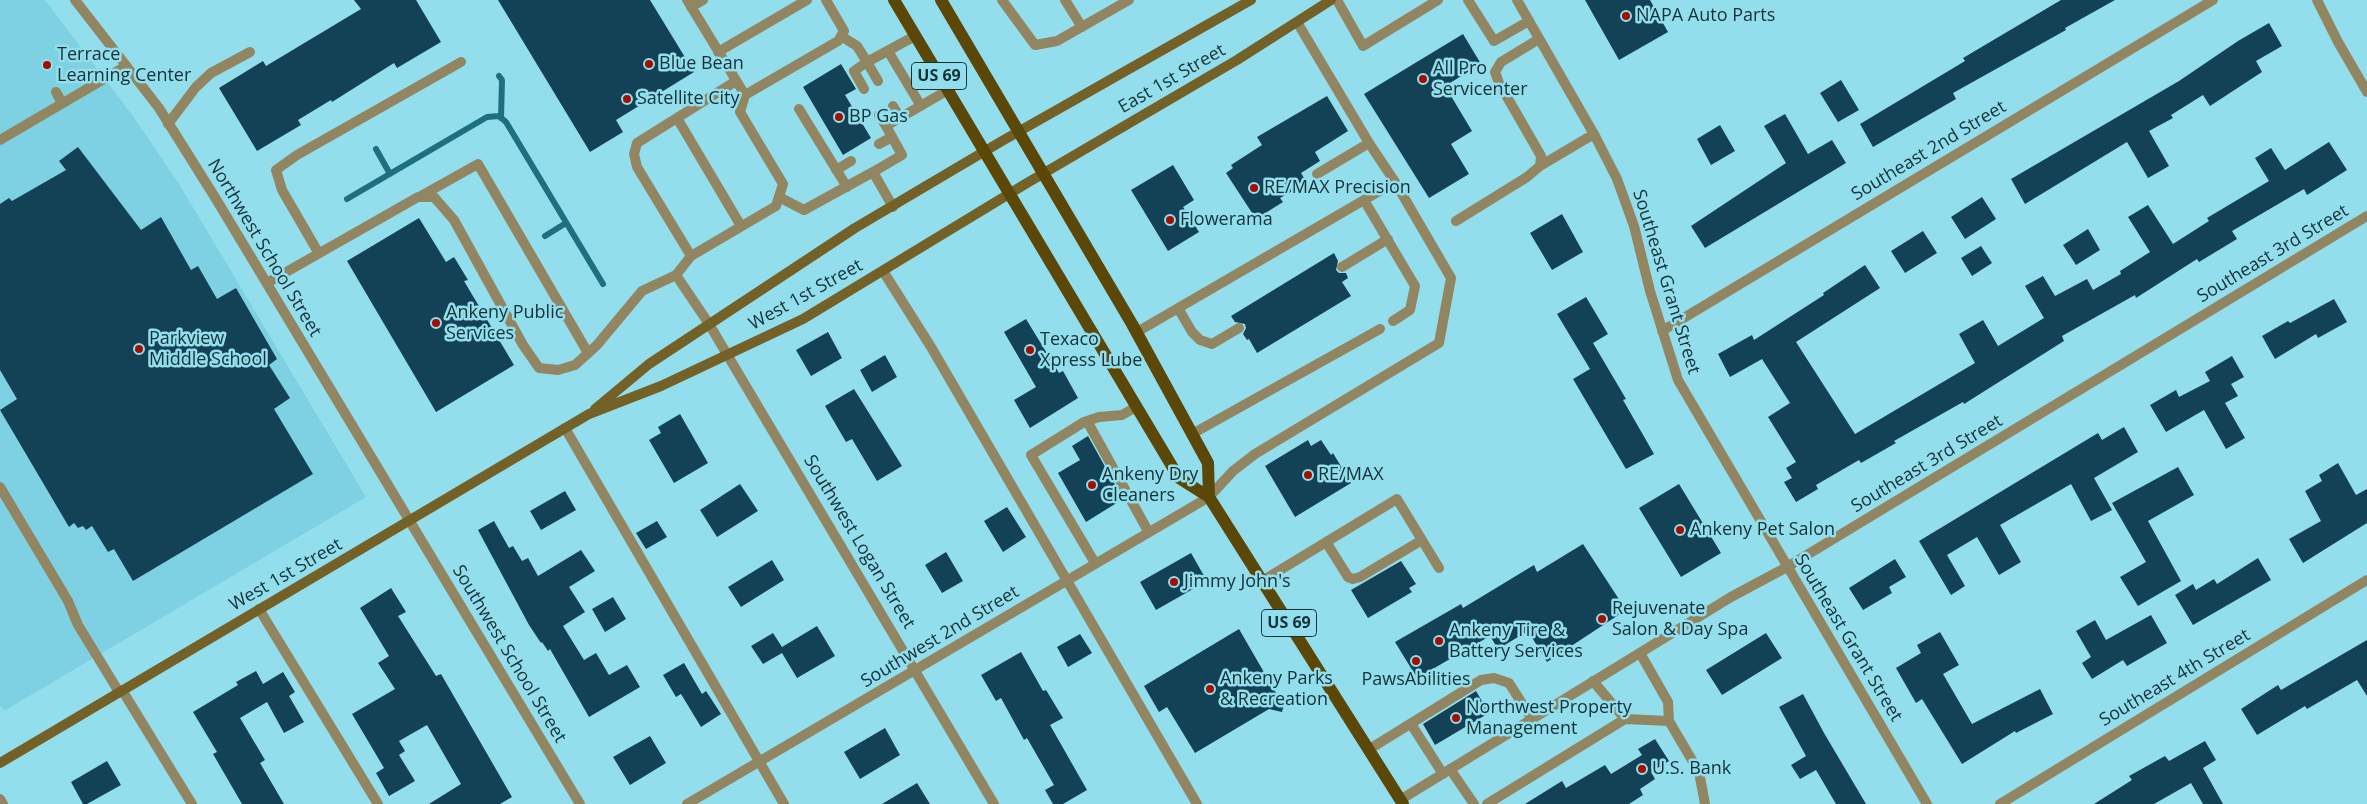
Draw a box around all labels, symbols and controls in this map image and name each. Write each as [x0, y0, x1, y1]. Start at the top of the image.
place label: NAPA Auto Parts [1636, 5, 1775, 27]
marker: NAPA Auto Parts [1620, 10, 1632, 22]
street label: East 1st Street [1115, 40, 1229, 118]
place label: Terrace Learning Center [57, 44, 191, 86]
place label: Blue Bean [659, 53, 744, 75]
marker: Blue Bean [643, 58, 655, 70]
place label: All Pro Servicenter [1433, 58, 1528, 100]
marker: Terrace Learning Center [41, 59, 53, 71]
road number: US 69 [912, 62, 966, 90]
marker: All Pro Servicenter [1417, 73, 1429, 85]
place label: Satellite City [637, 88, 740, 110]
marker: Satellite City [621, 93, 633, 105]
street label: Southeast 2nd Street [1848, 96, 2010, 206]
place label: BP Gas [849, 106, 908, 128]
marker: BP Gas [833, 111, 845, 123]
street label: Northwest School Street [202, 155, 326, 341]
place label: RE/MAX Precision [1264, 177, 1411, 199]
marker: RE/MAX Precision [1248, 182, 1260, 194]
street label: Southeast Grant Street [1628, 187, 1704, 377]
street label: Southeast 3rd Street [2193, 200, 2353, 308]
place label: Flowerama [1180, 209, 1273, 231]
marker: Flowerama [1164, 214, 1176, 226]
street label: West 1st Street [745, 255, 867, 335]
place label: Ankeny Public Services [446, 302, 563, 344]
marker: Ankeny Public Services [430, 317, 442, 329]
place label: Parkview Middle School [149, 328, 267, 370]
place label: Texaco Xpress Lube [1040, 329, 1142, 372]
marker: Parkview Middle School [133, 343, 145, 355]
marker: Texaco Xpress Lube [1024, 344, 1036, 356]
street label: Southeast 3rd Street [1847, 410, 2007, 518]
street label: Southwest Logan Street [799, 451, 919, 633]
place label: Ankeny Dry Cleaners [1102, 464, 1198, 506]
place label: RE/MAX [1318, 464, 1384, 486]
marker: RE/MAX [1302, 469, 1314, 481]
marker: Ankeny Dry Cleaners [1086, 479, 1098, 491]
place label: Ankeny Pet Salon [1690, 519, 1835, 541]
marker: Ankeny Pet Salon [1674, 524, 1686, 536]
street label: West 1st Street [226, 534, 346, 616]
street label: Southeast Grant Street [1789, 550, 1907, 726]
street label: Southwest School Street [447, 561, 571, 747]
place label: Jimmy John's [1184, 571, 1291, 593]
marker: Jimmy John's [1168, 576, 1180, 588]
street label: Southwest 2nd Street [857, 581, 1023, 693]
place label: Rejuvenate Salon & Day Spa [1612, 598, 1748, 640]
road number: US 69 [1262, 610, 1316, 636]
marker: Rejuvenate Salon & Day Spa [1596, 613, 1608, 625]
place label: Ankeny Tire & Battery Services [1449, 620, 1583, 662]
street label: Southeast 4th Street [2096, 625, 2254, 731]
marker: Ankeny Tire & Battery Services [1433, 635, 1445, 647]
marker: PawsAbilities [1410, 655, 1422, 667]
place label: Ankeny Parks & Recreation [1220, 668, 1333, 711]
place label: PawsAbilities [1361, 669, 1471, 691]
marker: Ankeny Parks & Recreation [1204, 683, 1216, 695]
place label: Northwest Property Management [1466, 697, 1632, 740]
marker: Northwest Property Management [1450, 712, 1462, 724]
place label: U.S. Bank [1652, 758, 1731, 780]
marker: U.S. Bank [1636, 763, 1648, 775]

